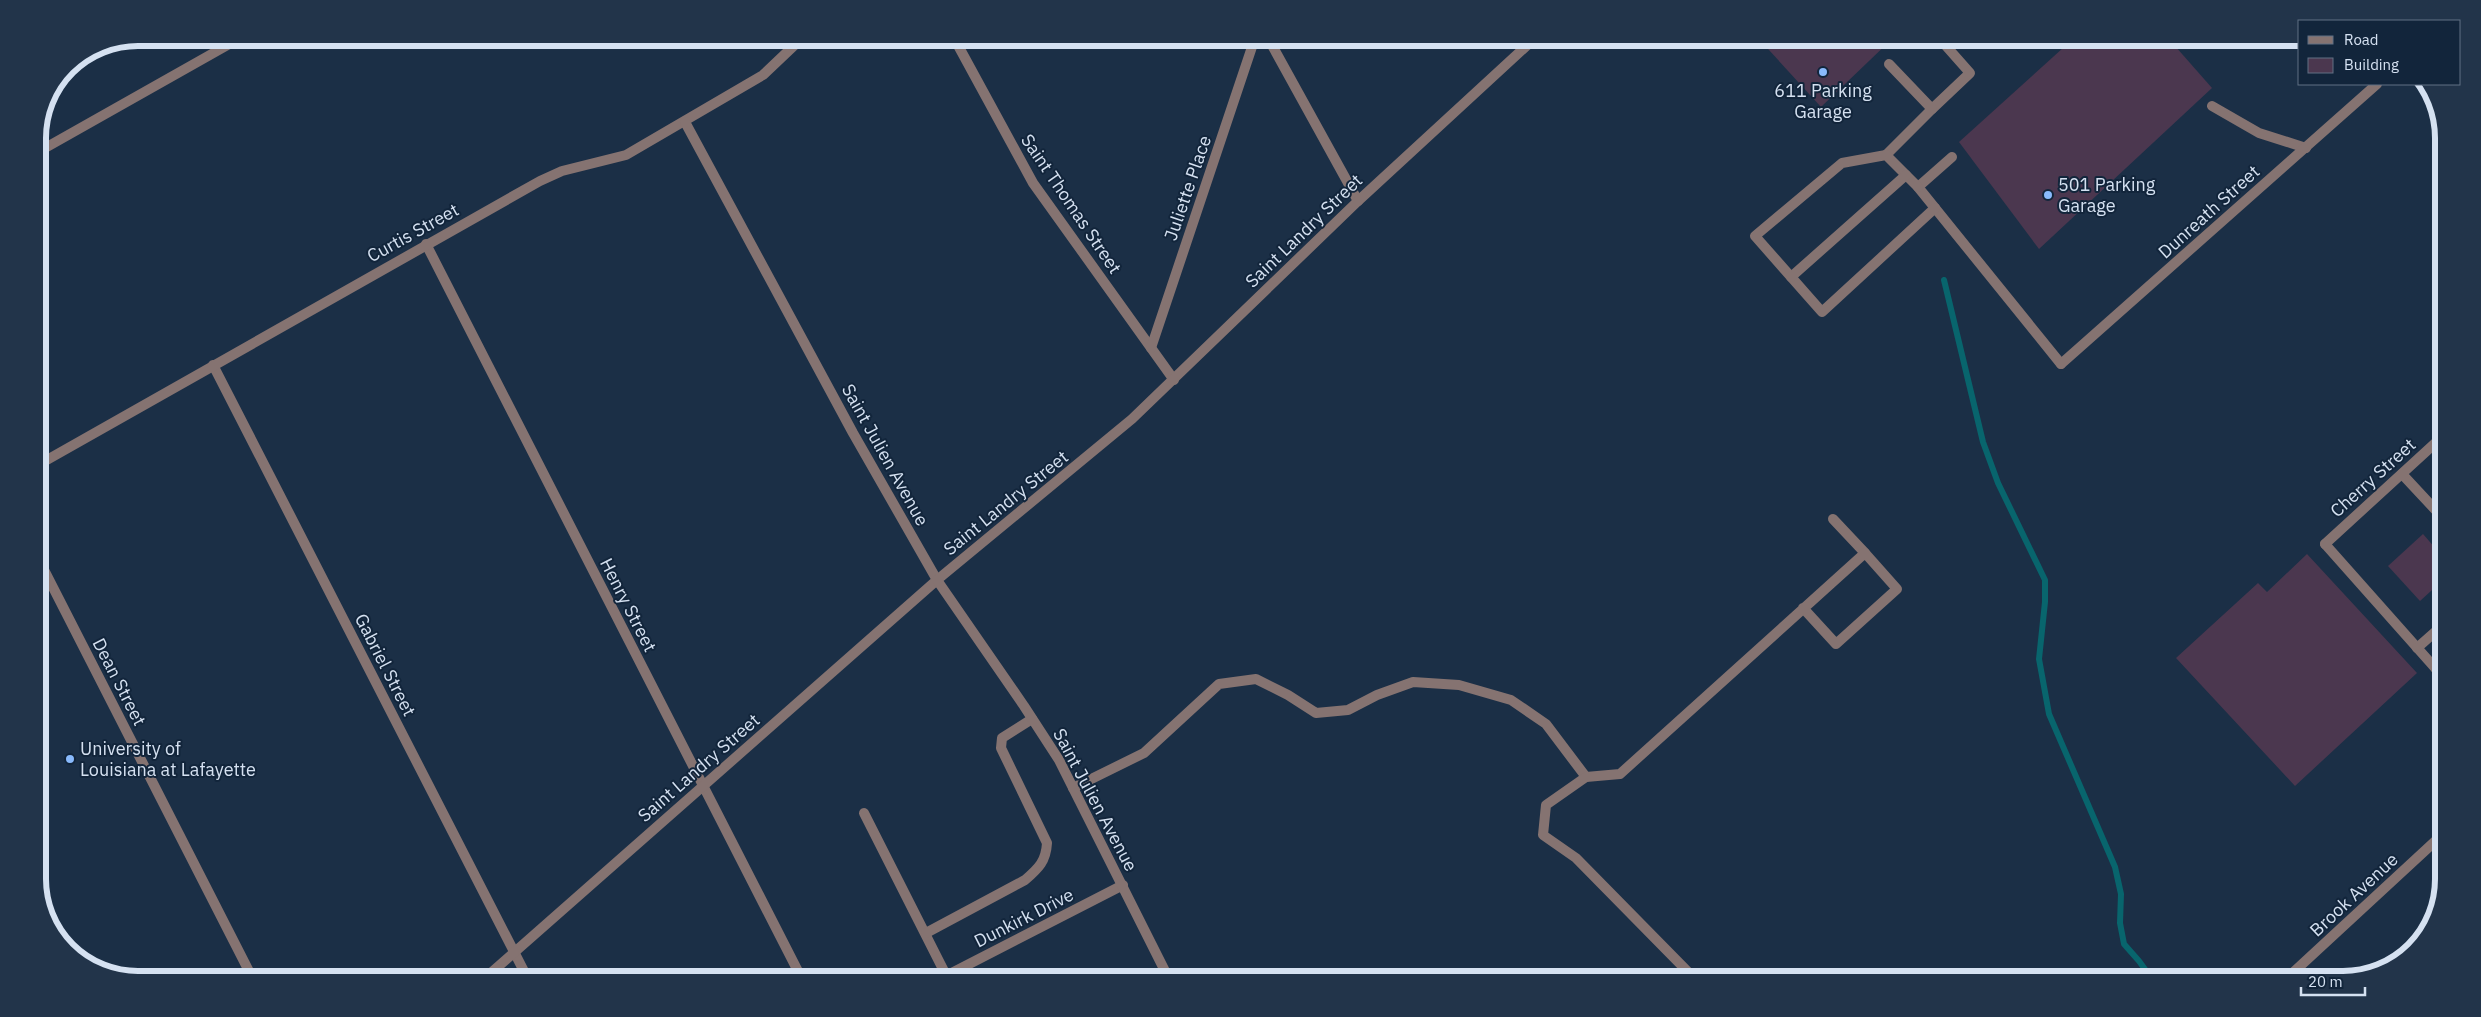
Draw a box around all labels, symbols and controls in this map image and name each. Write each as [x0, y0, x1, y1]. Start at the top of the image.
legend [2298, 20, 2461, 85]
text: Road [2344, 30, 2379, 49]
text: Building [2344, 55, 2399, 74]
marker: 611 Parking Garage [1817, 66, 1829, 78]
place label: 611 Parking Garage [1774, 79, 1872, 123]
street label: Saint Thomas Street [1016, 129, 1127, 278]
street label: Juliette Place [1159, 132, 1216, 243]
street label: Dunreath Street [2153, 160, 2264, 263]
street label: Saint Landry Street [1240, 169, 1367, 292]
place label: 501 Parking Garage [2058, 173, 2156, 217]
marker: 501 Parking Garage [2042, 189, 2054, 201]
street label: Curtis Street [363, 198, 463, 267]
street label: Saint Julien Avenue [837, 380, 934, 530]
street label: Cherry Street [2325, 433, 2420, 522]
street label: Saint Landry Street [939, 445, 1073, 560]
street label: Henry Street [595, 554, 662, 656]
street label: Gabriel Street [350, 610, 421, 720]
street label: Dean Street [88, 634, 151, 730]
street label: Saint Landry Street [633, 708, 764, 827]
street label: Saint Julien Avenue [1048, 724, 1143, 875]
place label: University of Louisiana at Lafayette [80, 737, 256, 781]
marker: University of Louisiana at Lafayette [64, 753, 76, 765]
street label: Brook Avenue [2305, 848, 2403, 941]
street label: Dunkirk Drive [970, 883, 1077, 952]
scale bar [2301, 964, 2365, 996]
text: 20 m [2308, 972, 2343, 991]

